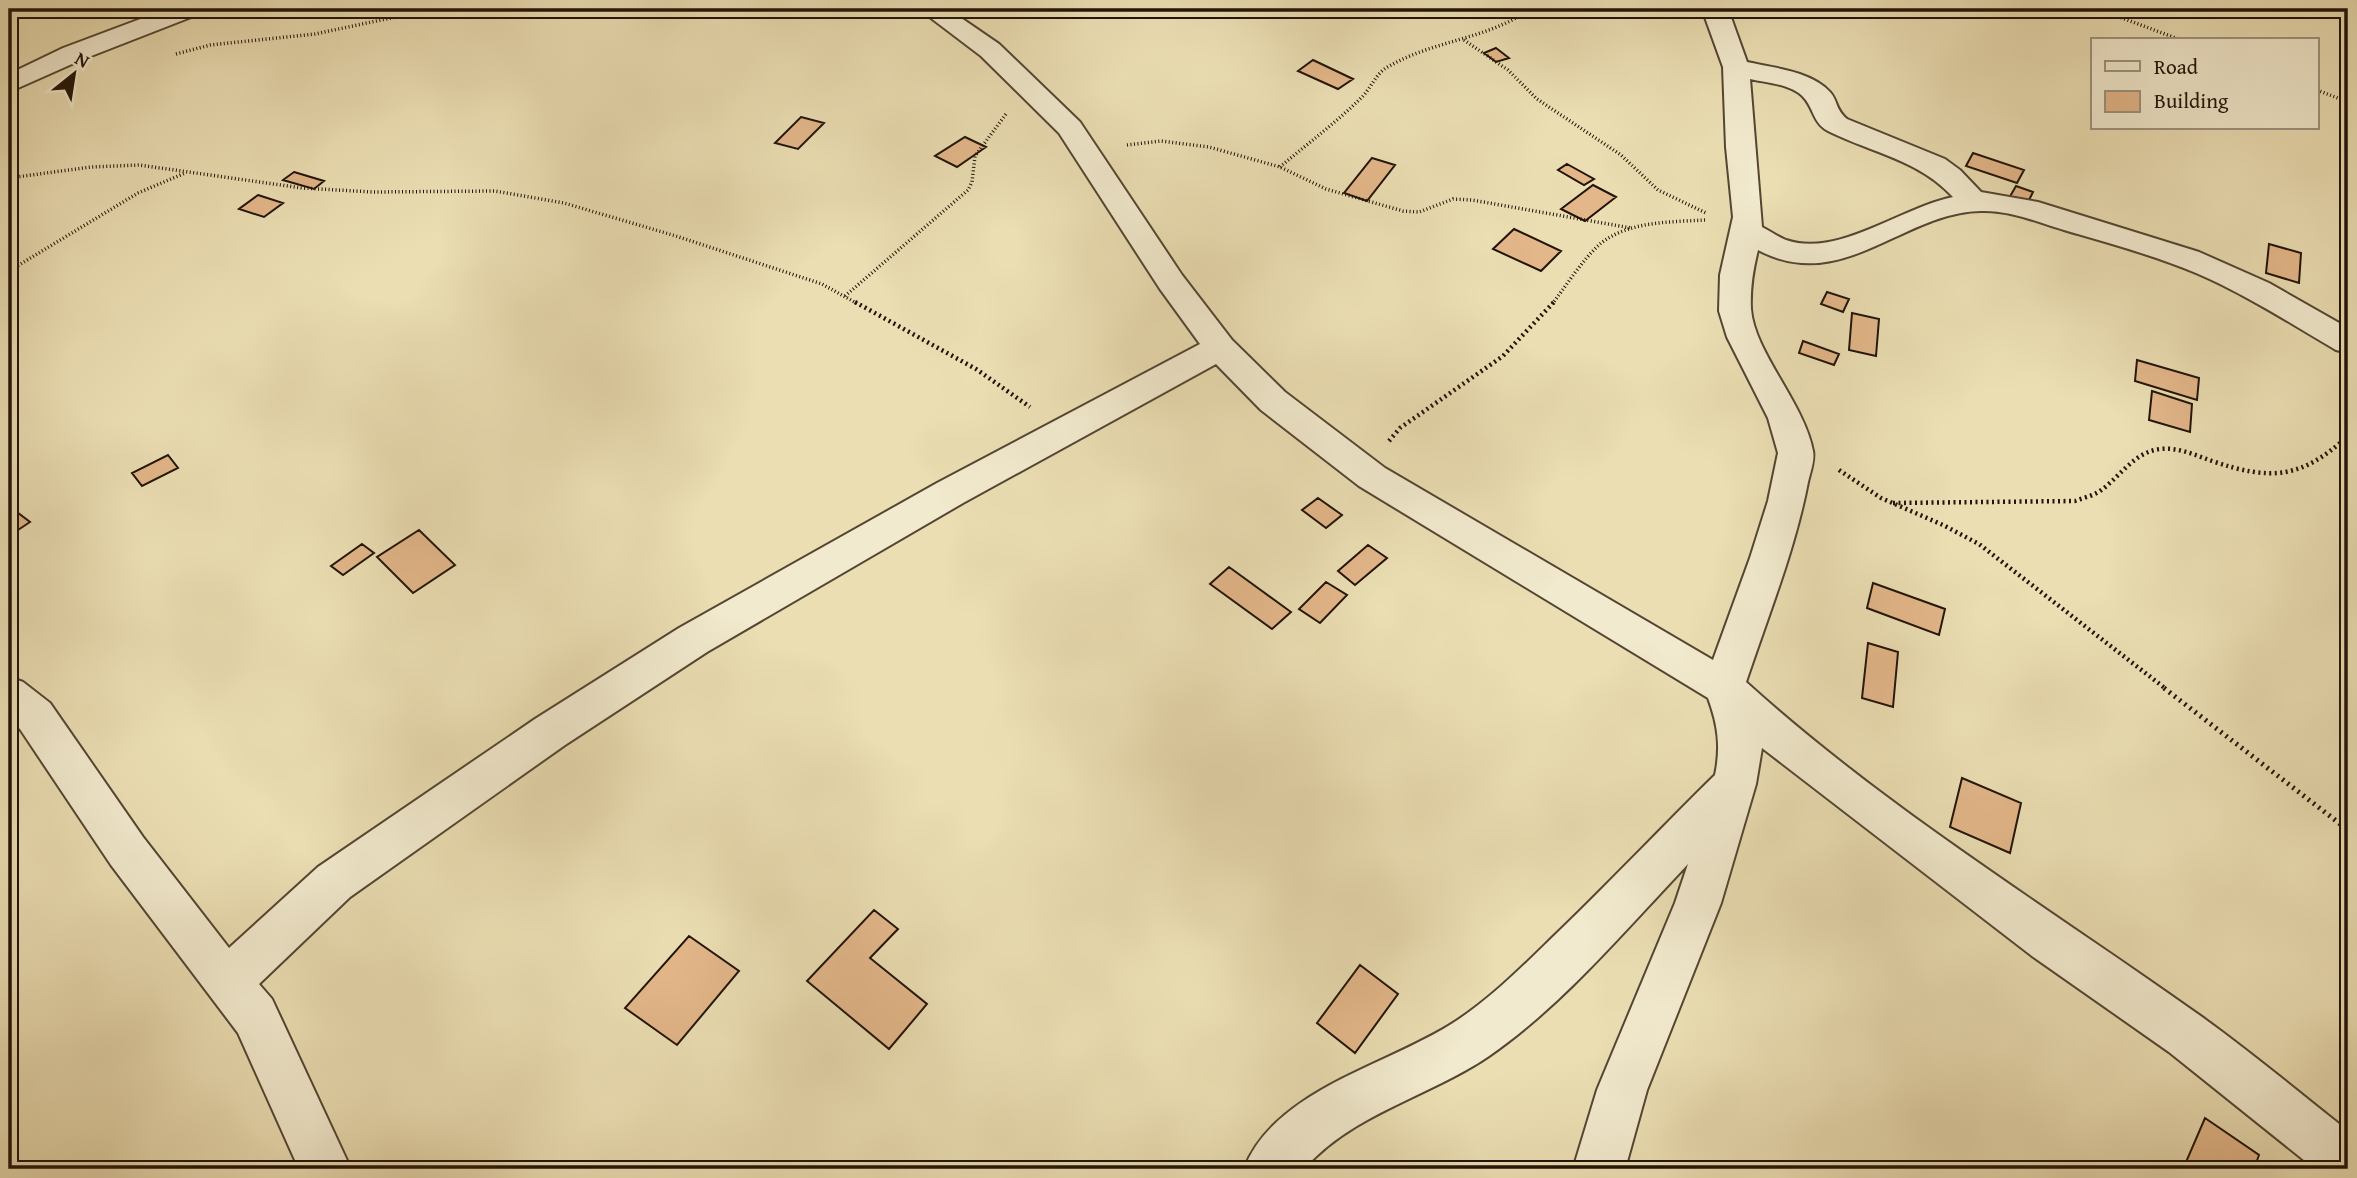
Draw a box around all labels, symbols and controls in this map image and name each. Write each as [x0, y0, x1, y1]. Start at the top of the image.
north arrow [38, 38, 108, 108]
legend [2091, 38, 2318, 130]
text: N [70, 44, 95, 75]
text: Road [2154, 51, 2199, 82]
text: Building [2154, 85, 2229, 116]

